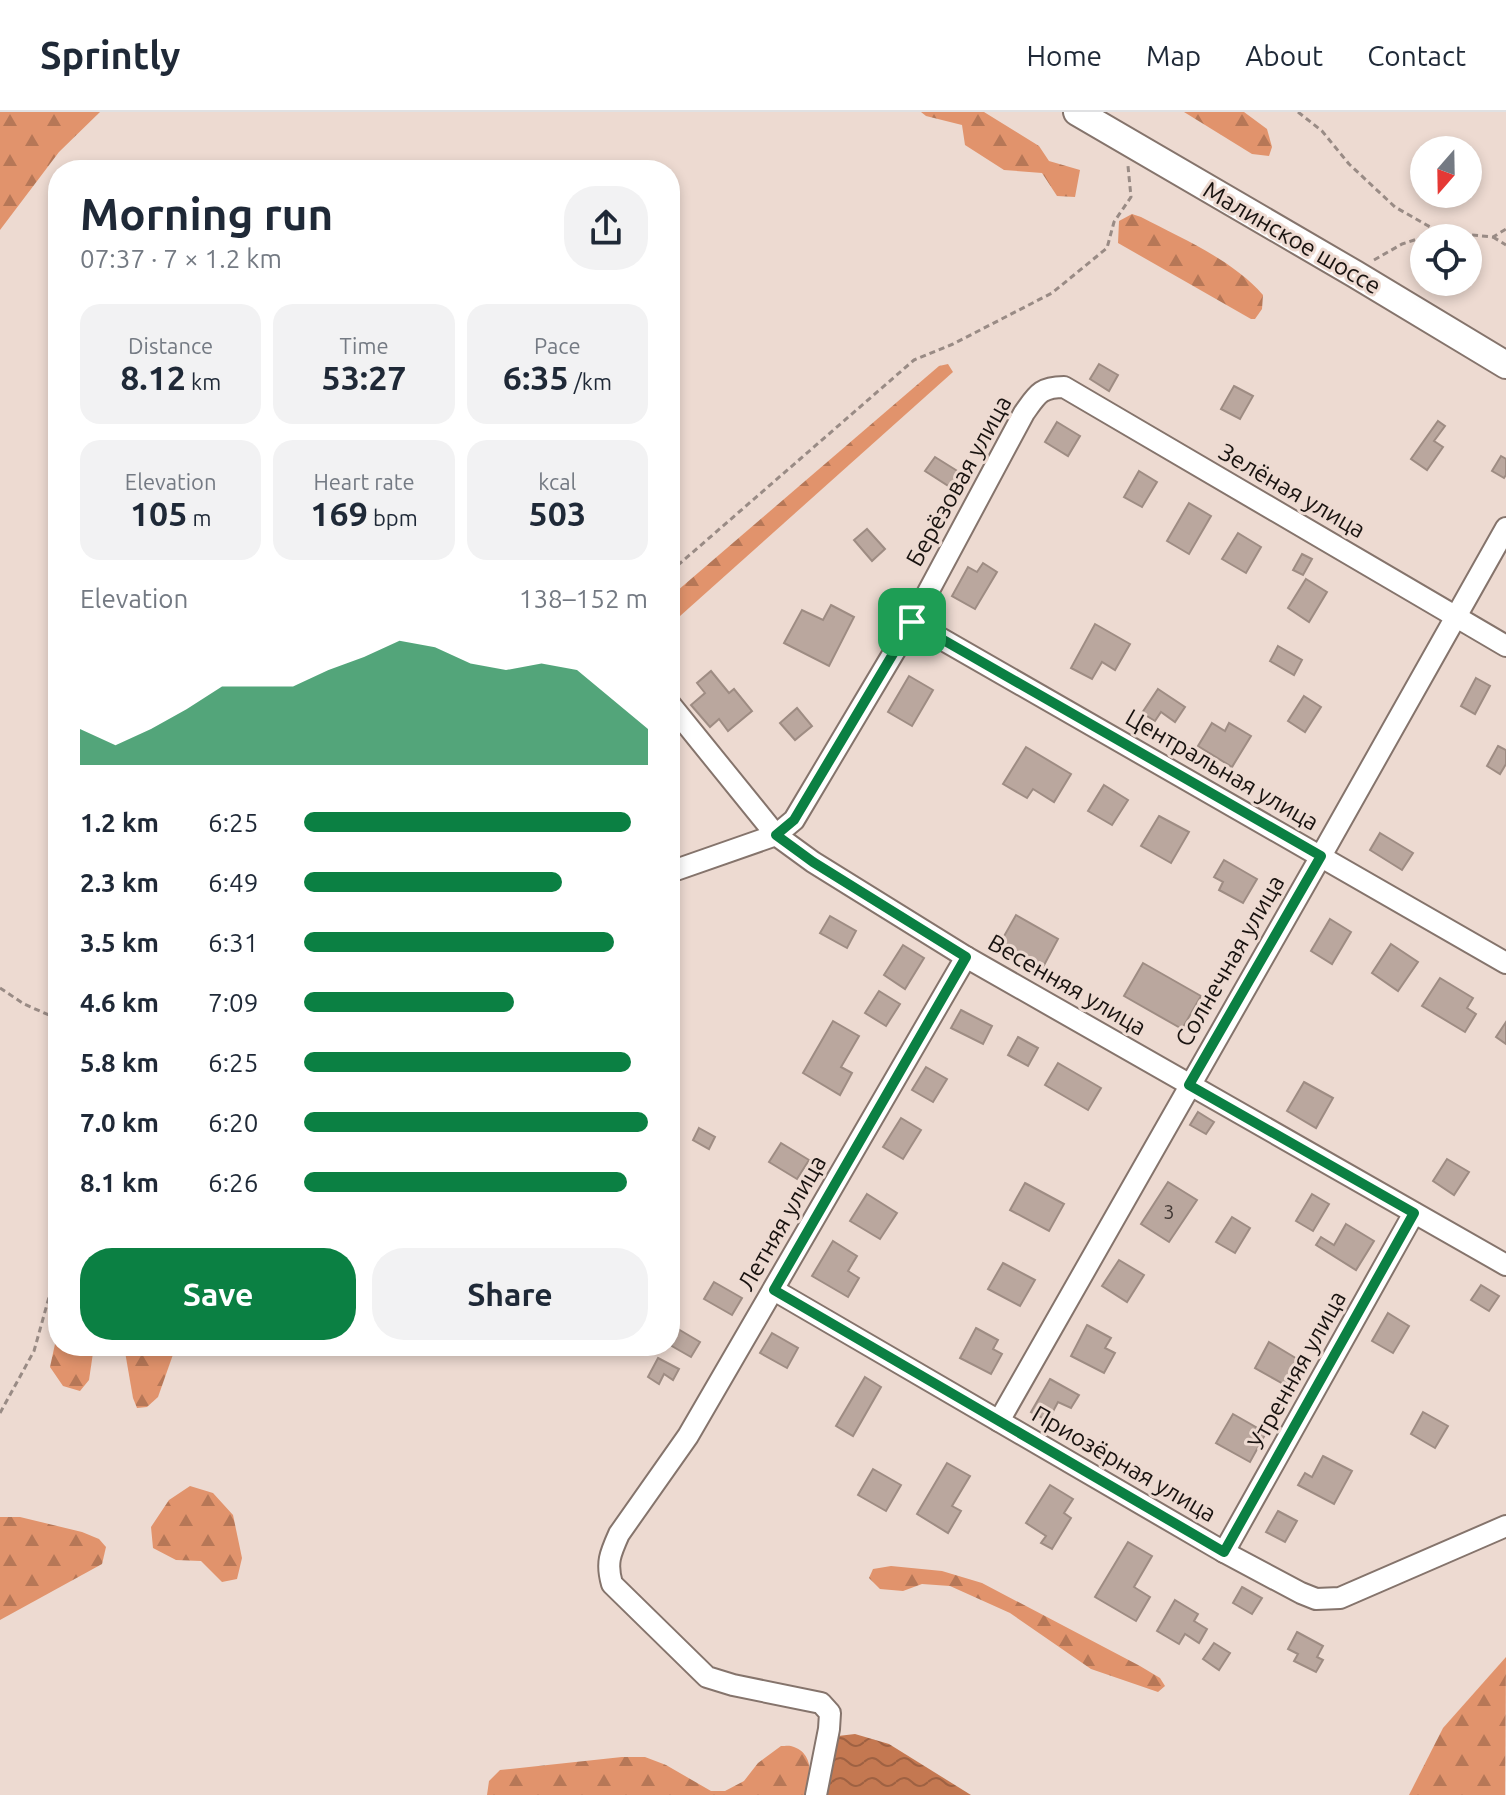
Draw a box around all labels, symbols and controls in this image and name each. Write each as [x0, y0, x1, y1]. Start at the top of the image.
text: Sprintly [40, 34, 181, 76]
text: Home [1027, 40, 1102, 71]
text: Map [1146, 40, 1201, 71]
text: About [1245, 40, 1323, 71]
text: Contact [1367, 40, 1466, 71]
north arrow [1410, 136, 1482, 208]
map controls [1410, 136, 1482, 296]
street label: Малинское шоссе [1199, 176, 1386, 299]
button: share [564, 186, 648, 270]
text: Morning run [80, 189, 333, 238]
button: locate [1410, 224, 1482, 296]
text: 07:37 · 7 × 1.2 km [80, 244, 282, 273]
text: Distance [128, 333, 213, 358]
text: Time [339, 333, 389, 358]
text: Pace [534, 333, 581, 358]
text: 8.12 [120, 358, 186, 396]
text: 53:27 [321, 358, 407, 396]
text: 6:35 [503, 358, 569, 396]
text: km [186, 369, 221, 394]
text: /km [569, 369, 612, 394]
street label: Берёзовая улица [901, 391, 1017, 571]
street label: Зелёная улица [1214, 438, 1370, 543]
text: Elevation [125, 469, 217, 494]
text: Heart rate [313, 469, 415, 494]
text: kcal [538, 469, 576, 494]
text: 105 [130, 494, 187, 532]
text: 169 [310, 494, 368, 532]
text: 503 [529, 494, 586, 532]
text: m [187, 505, 211, 530]
text: bpm [368, 505, 418, 530]
text: Elevation [80, 584, 188, 613]
text: 138–152 m [519, 584, 648, 613]
pin [878, 588, 946, 656]
icon: arrive [890, 600, 934, 644]
street label: Центральная улица [1121, 703, 1323, 836]
text: 1.2 km [80, 808, 159, 837]
text: 6:25 [208, 808, 258, 837]
text: 2.3 km [80, 868, 159, 897]
text: 6:49 [208, 868, 258, 897]
street label: Солнечная улица [1170, 870, 1290, 1051]
text: 3.5 km [80, 928, 159, 957]
text: 6:31 [208, 928, 258, 957]
street label: Весенняя улица [983, 928, 1151, 1041]
text: 4.6 km [80, 988, 159, 1017]
text: 7:09 [208, 988, 258, 1017]
text: 5.8 km [80, 1048, 159, 1077]
text: 6:25 [208, 1048, 258, 1077]
text: 7.0 km [80, 1108, 159, 1137]
text: 6:20 [208, 1108, 258, 1137]
street label: Летняя улица [732, 1150, 831, 1295]
text: 8.1 km [80, 1168, 159, 1197]
text: 6:26 [208, 1168, 258, 1197]
house number: 3 [1163, 1200, 1175, 1223]
button: Save [80, 1248, 356, 1340]
button: Share [372, 1248, 648, 1340]
street label: Утренняя улица [1242, 1286, 1351, 1453]
street label: Приозёрная улица [1027, 1400, 1221, 1527]

